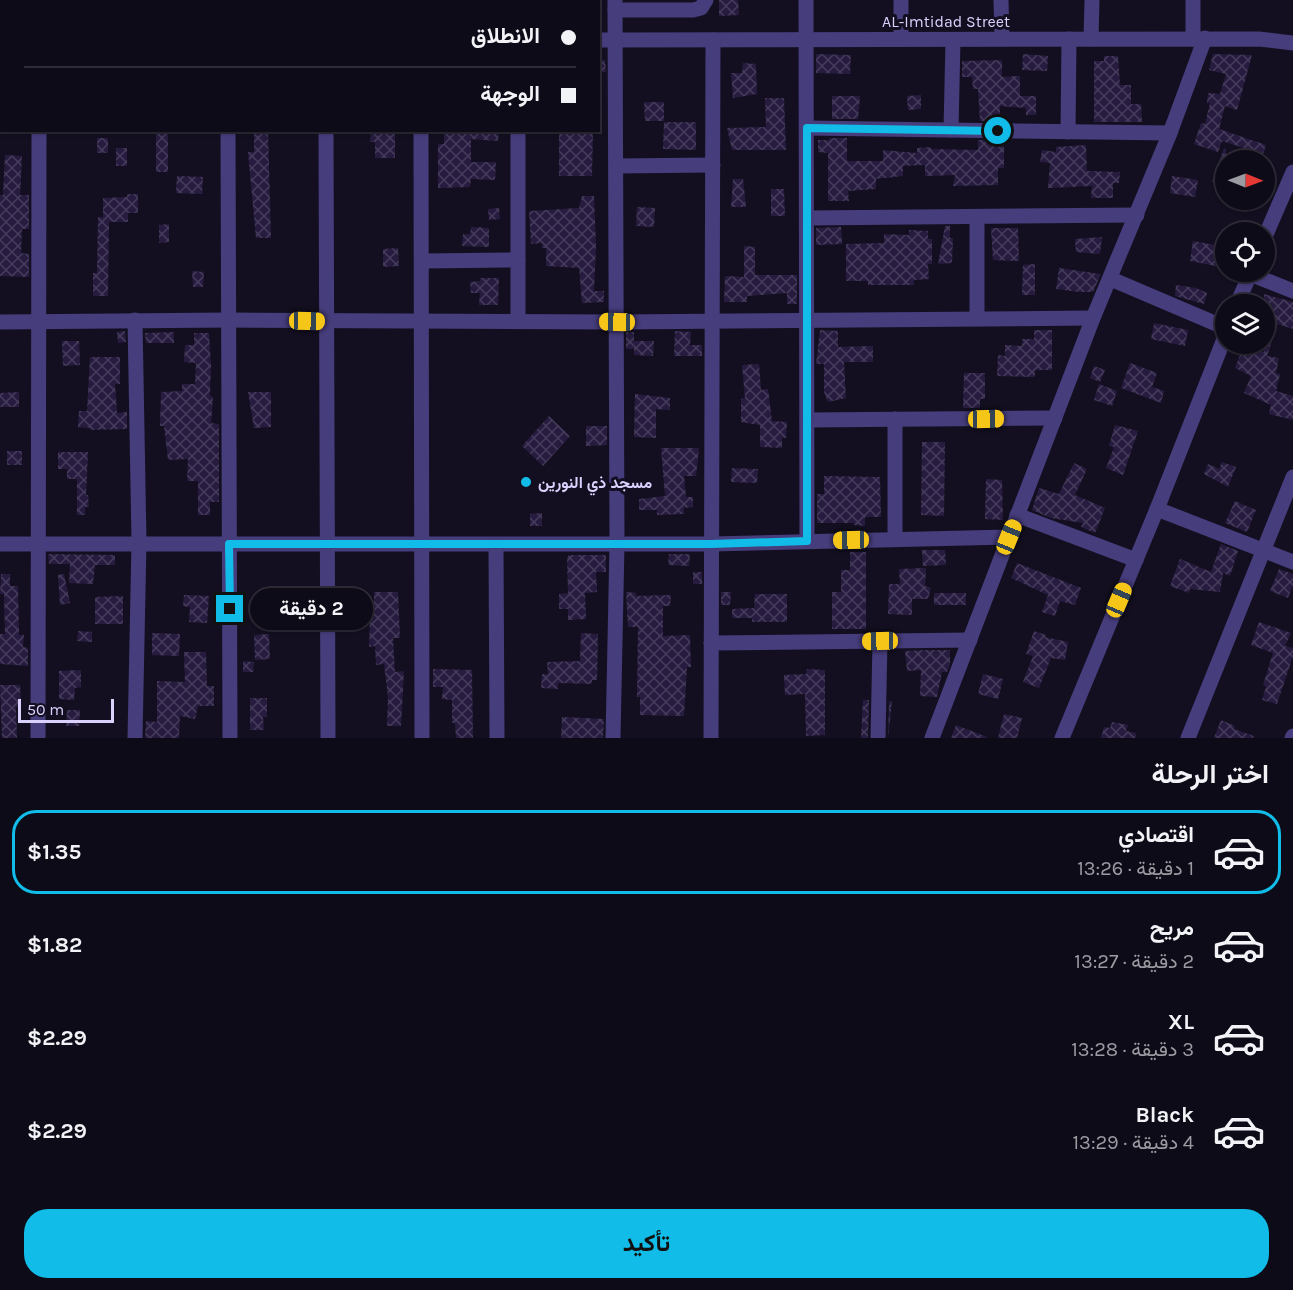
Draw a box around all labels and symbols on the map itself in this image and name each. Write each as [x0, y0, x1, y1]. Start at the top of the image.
street label: AL-Imtidad Street [882, 12, 1010, 31]
route start [984, 117, 1011, 144]
north arrow [1215, 150, 1275, 210]
car [289, 312, 325, 330]
car [599, 313, 635, 331]
car [968, 410, 1004, 428]
place label: مسجد ذي النورين [538, 473, 652, 496]
marker: مسجد ذي النورين [519, 475, 533, 489]
car [994, 517, 1024, 557]
car [833, 531, 869, 549]
car [1104, 580, 1134, 620]
callout: 2 دقيقة [251, 588, 374, 630]
route end [216, 595, 243, 622]
car [862, 632, 898, 650]
scale bar [18, 696, 114, 724]

